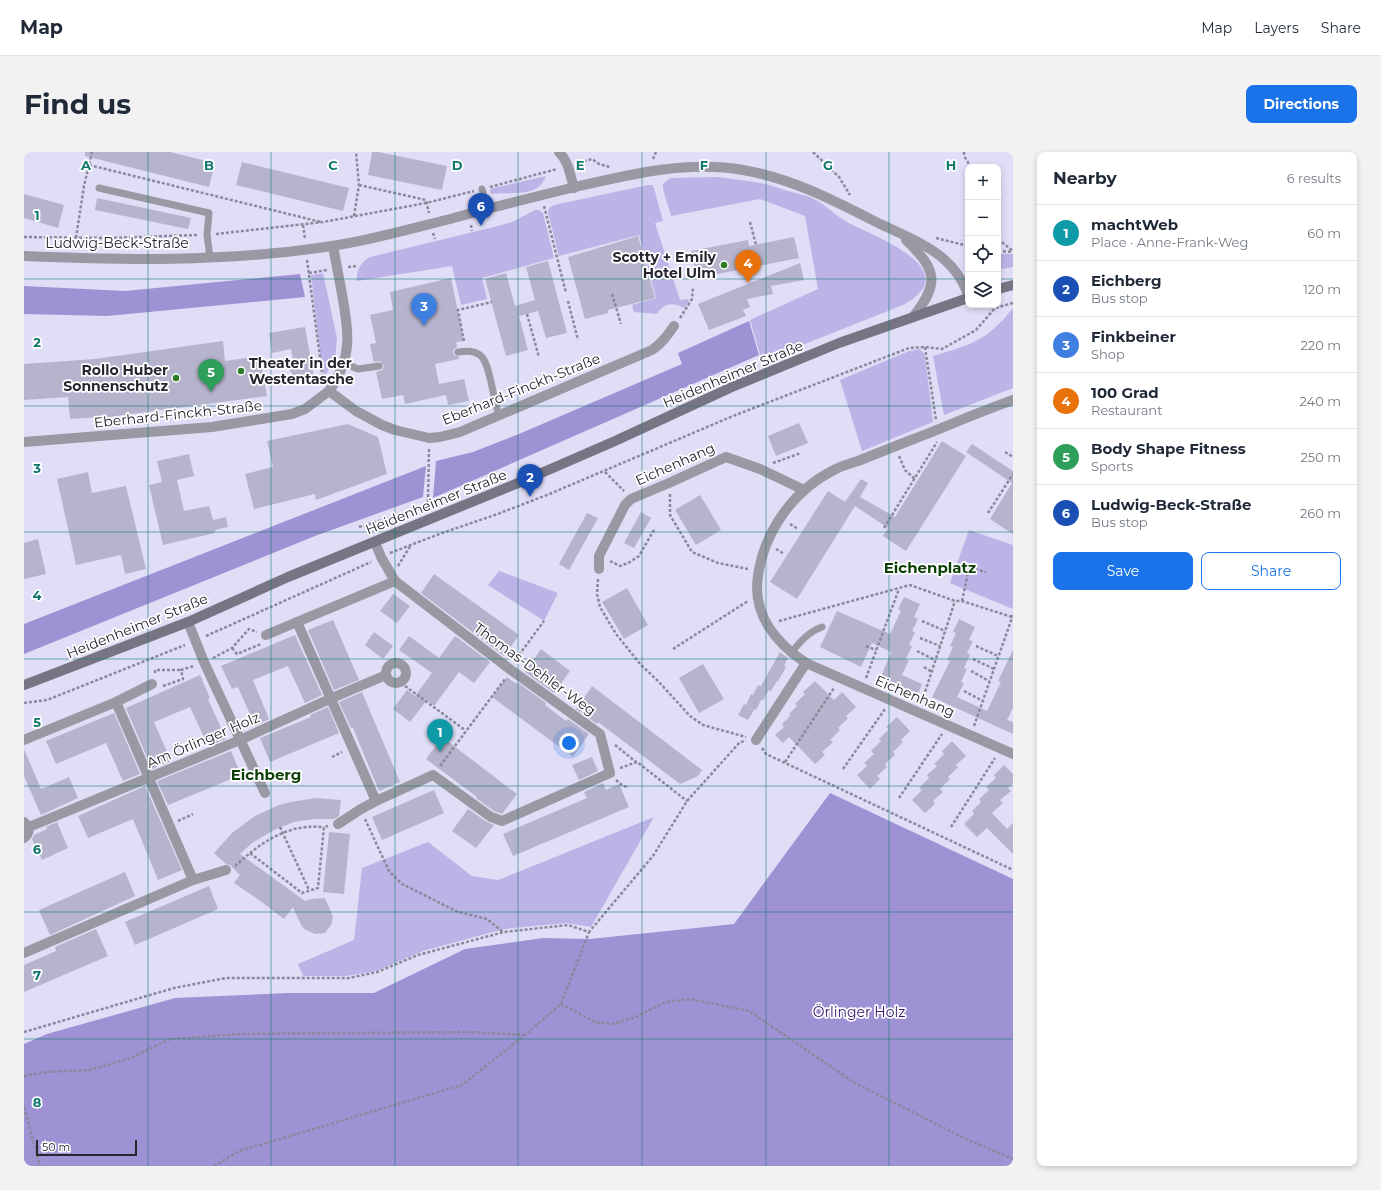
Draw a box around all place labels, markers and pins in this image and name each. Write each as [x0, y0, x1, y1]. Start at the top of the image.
pin: 6 [468, 193, 494, 226]
place label: Scotty + Emily Hotel Ulm [612, 248, 717, 282]
pin: 4 [735, 250, 761, 283]
marker: Scotty + Emily Hotel Ulm [719, 260, 729, 270]
pin: 3 [411, 293, 437, 326]
place label: Theater in der Westentasche [249, 354, 354, 388]
pin: 5 [198, 359, 224, 392]
place label: Rollo Huber Sonnenschutz [63, 361, 168, 395]
marker: Theater in der Westentasche [236, 366, 246, 376]
marker: Rollo Huber Sonnenschutz [171, 373, 181, 383]
pin: 2 [517, 464, 543, 497]
pin: 1 [427, 719, 453, 752]

